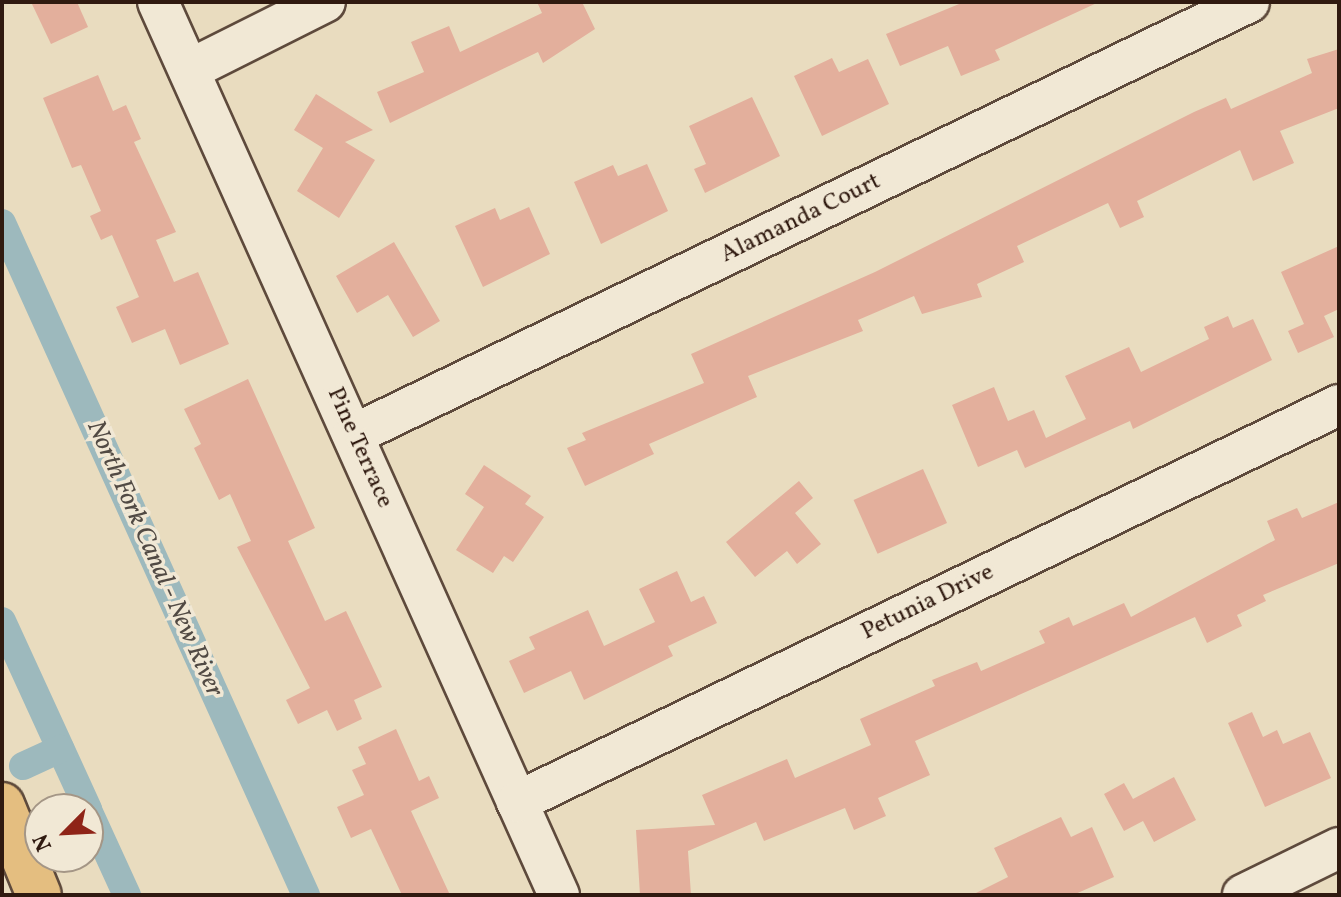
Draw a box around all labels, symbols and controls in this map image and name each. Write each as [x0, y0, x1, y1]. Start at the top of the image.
street label: Alamanda Court [716, 168, 886, 270]
street label: Pine Terrace [319, 383, 399, 513]
water label: North Fork Canal - New River [79, 416, 229, 702]
street label: Petunia Drive [857, 559, 999, 647]
north arrow [24, 793, 104, 873]
text: N [26, 829, 61, 856]

